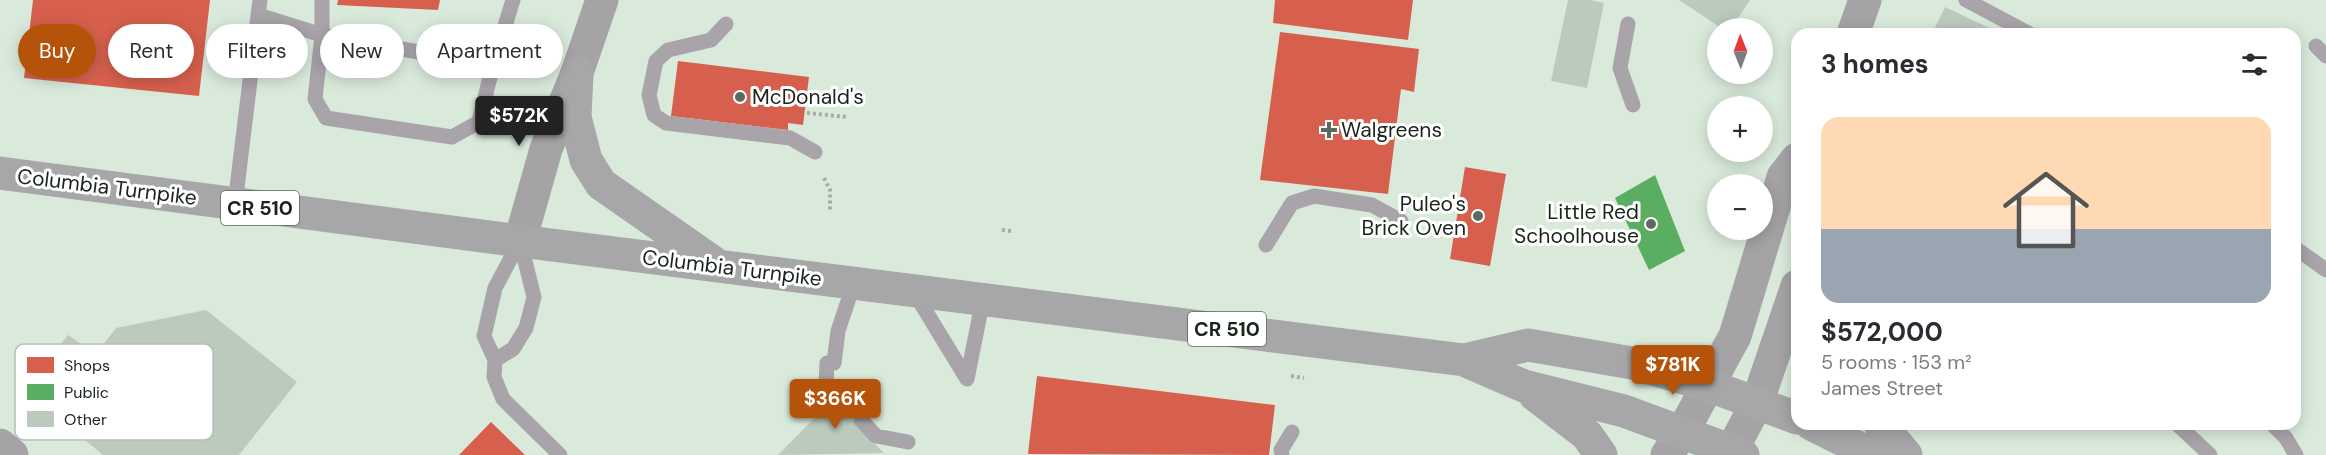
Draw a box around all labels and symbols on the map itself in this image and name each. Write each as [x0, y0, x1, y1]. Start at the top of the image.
north arrow [1707, 18, 1773, 84]
place label: McDonald's [752, 83, 864, 111]
marker: McDonald's [733, 90, 747, 104]
pin: $572K [477, 96, 561, 147]
place label: Walgreens [1341, 116, 1442, 144]
marker: Walgreens [1322, 123, 1336, 137]
street label: Columbia Turnpike [16, 162, 198, 212]
place label: Puleo's Brick Oven [1362, 190, 1466, 242]
road number: CR 510 [221, 191, 299, 225]
place label: Little Red Schoolhouse [1514, 198, 1639, 250]
marker: Puleo's Brick Oven [1471, 209, 1485, 223]
marker: Little Red Schoolhouse [1644, 217, 1658, 231]
street label: Columbia Turnpike [641, 243, 823, 293]
road number: CR 510 [1188, 312, 1266, 346]
legend [15, 344, 213, 440]
pin: $781K [1631, 345, 1715, 396]
text: Shops [64, 355, 110, 376]
pin: $366K [793, 379, 877, 430]
text: Public [64, 382, 109, 403]
text: Other [64, 409, 107, 430]

